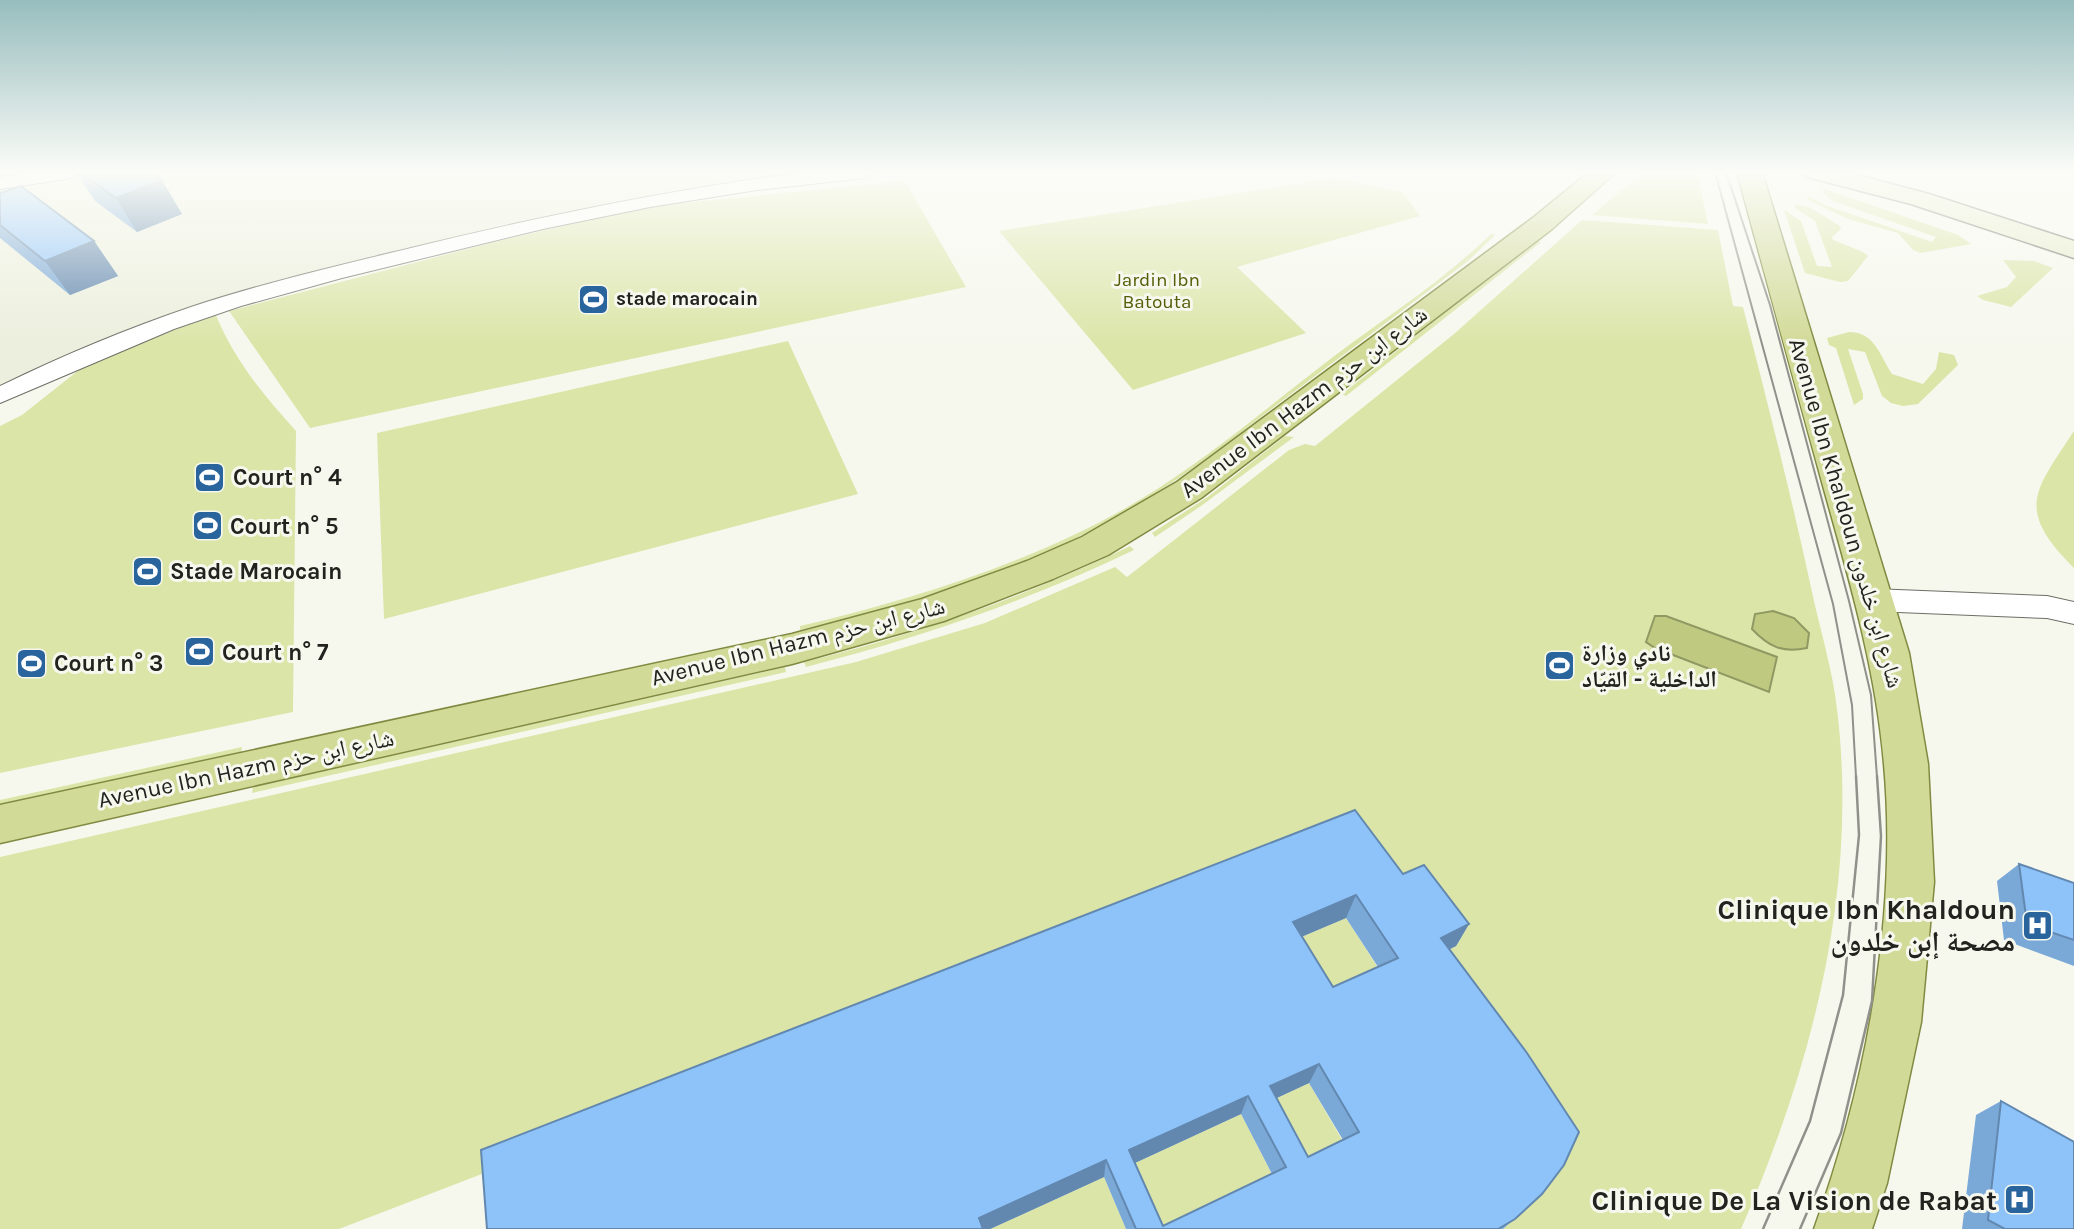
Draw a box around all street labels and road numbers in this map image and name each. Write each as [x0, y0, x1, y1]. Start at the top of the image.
street label: Avenue Ibn Hazm شارع ابن حزم [1175, 300, 1434, 505]
street label: Avenue Ibn Khaldoun شارع ابن خلدون [1782, 335, 1909, 691]
street label: Avenue Ibn Hazm شارع ابن حزم [648, 592, 948, 694]
street label: Avenue Ibn Hazm شارع ابن حزم [96, 724, 397, 816]

